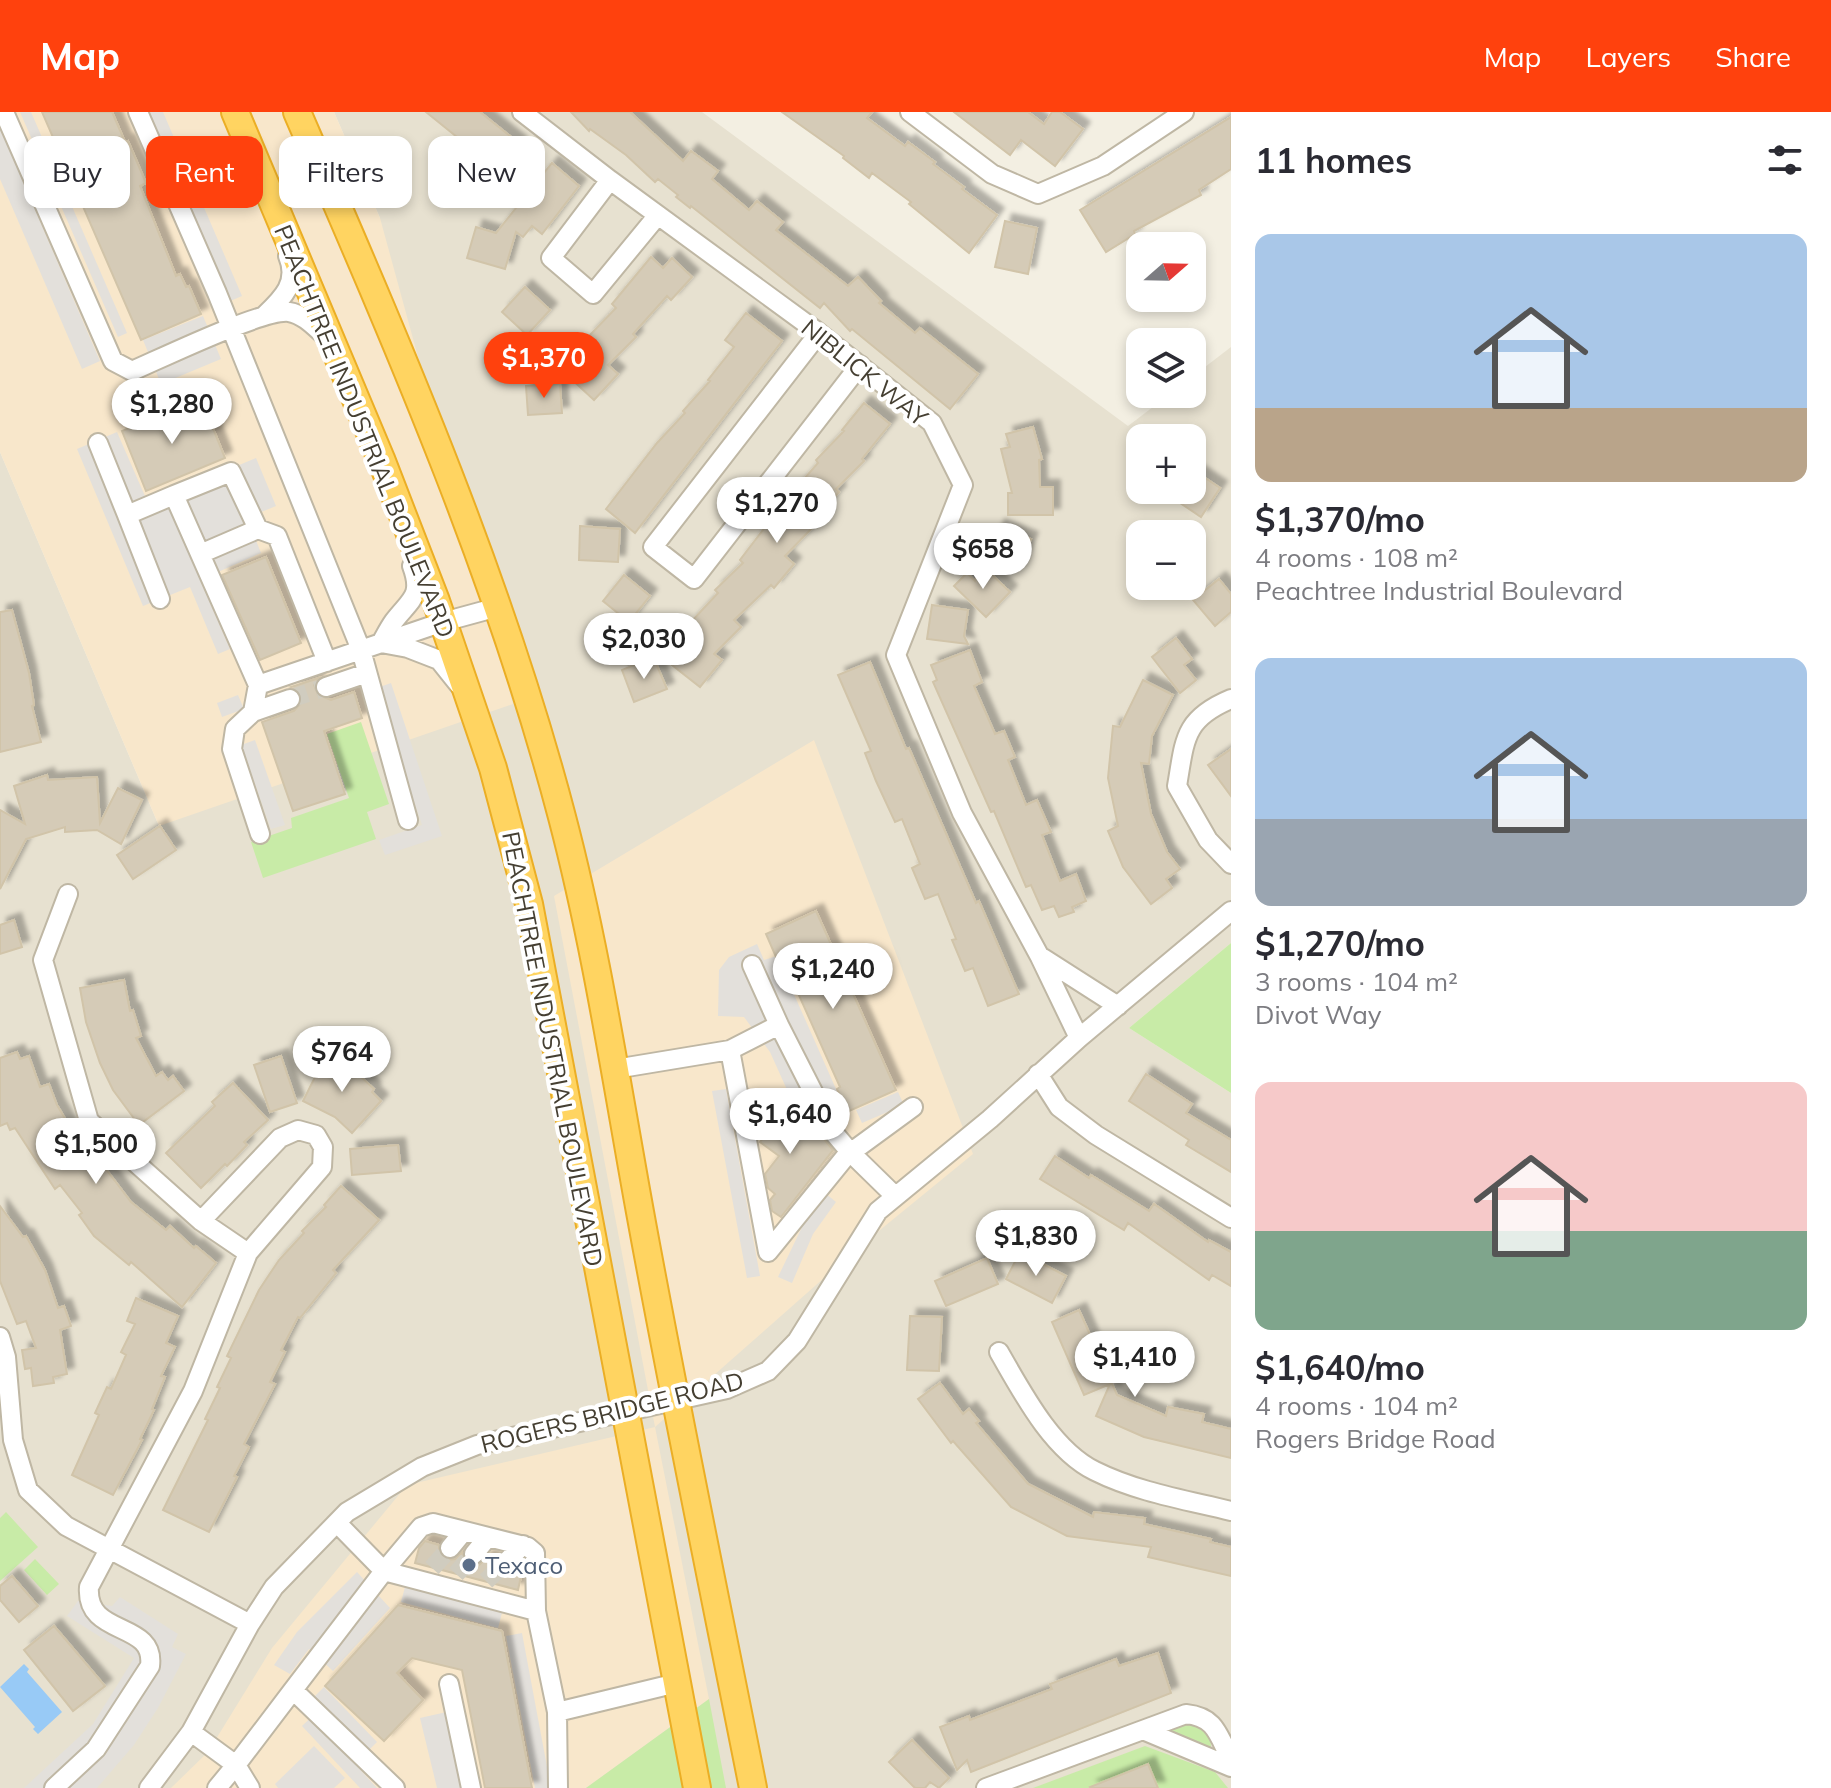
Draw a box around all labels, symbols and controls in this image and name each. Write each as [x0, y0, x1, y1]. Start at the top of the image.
text: Map [40, 32, 120, 80]
text: Map [1484, 39, 1541, 74]
text: Layers [1585, 39, 1671, 74]
text: Share [1715, 39, 1791, 74]
chip: Buy [24, 136, 130, 208]
chip: Rent [146, 136, 263, 208]
chip: Filters [279, 136, 412, 208]
chip: New [428, 136, 545, 208]
icon: filters [1763, 138, 1807, 182]
text: 11 homes [1255, 139, 1412, 182]
street label: PEACHTREE INDUSTRIAL BOULEVARD [268, 220, 462, 642]
north arrow [1126, 232, 1206, 312]
map controls [1126, 232, 1206, 600]
icon: home [1459, 286, 1603, 430]
street label: NIBLICK WAY [796, 312, 934, 432]
button: layers [1126, 328, 1206, 408]
pin: $1,370 [479, 332, 609, 400]
text: $1,370 [502, 341, 586, 374]
pin: $1,280 [107, 378, 237, 446]
text: $1,280 [130, 387, 214, 420]
button: + [1126, 424, 1206, 504]
pin: $1,270 [712, 477, 842, 545]
text: $1,270 [735, 486, 819, 519]
text: $1,370/mo [1255, 498, 1425, 541]
button: − [1126, 520, 1206, 600]
pin: $658 [936, 523, 1030, 591]
text: $658 [952, 532, 1014, 565]
text: 4 rooms · 108 m² [1255, 541, 1458, 574]
text: Peachtree Industrial Boulevard [1255, 574, 1623, 607]
pin: $2,030 [579, 613, 709, 681]
text: $2,030 [602, 622, 686, 655]
icon: home [1459, 710, 1603, 854]
street label: PEACHTREE INDUSTRIAL BOULEVARD [496, 829, 610, 1269]
text: $1,270/mo [1255, 922, 1425, 965]
pin: $1,240 [768, 943, 898, 1011]
text: $1,240 [791, 952, 875, 985]
text: 3 rooms · 104 m² [1255, 965, 1458, 998]
text: Divot Way [1255, 998, 1382, 1031]
pin: $764 [295, 1026, 389, 1094]
text: $764 [311, 1035, 373, 1068]
pin: $1,640 [725, 1088, 855, 1156]
text: $1,640 [748, 1097, 832, 1130]
pin: $1,500 [31, 1118, 161, 1186]
text: $1,500 [54, 1127, 138, 1160]
icon: home [1459, 1134, 1603, 1278]
pin: $1,830 [971, 1210, 1101, 1278]
text: $1,830 [994, 1219, 1078, 1252]
pin: $1,410 [1070, 1331, 1200, 1399]
text: $1,410 [1093, 1340, 1177, 1373]
text: $1,640/mo [1255, 1346, 1425, 1389]
street label: ROGERS BRIDGE ROAD [477, 1365, 747, 1459]
text: 4 rooms · 104 m² [1255, 1389, 1458, 1422]
text: Rogers Bridge Road [1255, 1422, 1496, 1455]
place label: Texaco [485, 1550, 563, 1580]
marker: Texaco [460, 1556, 478, 1574]

